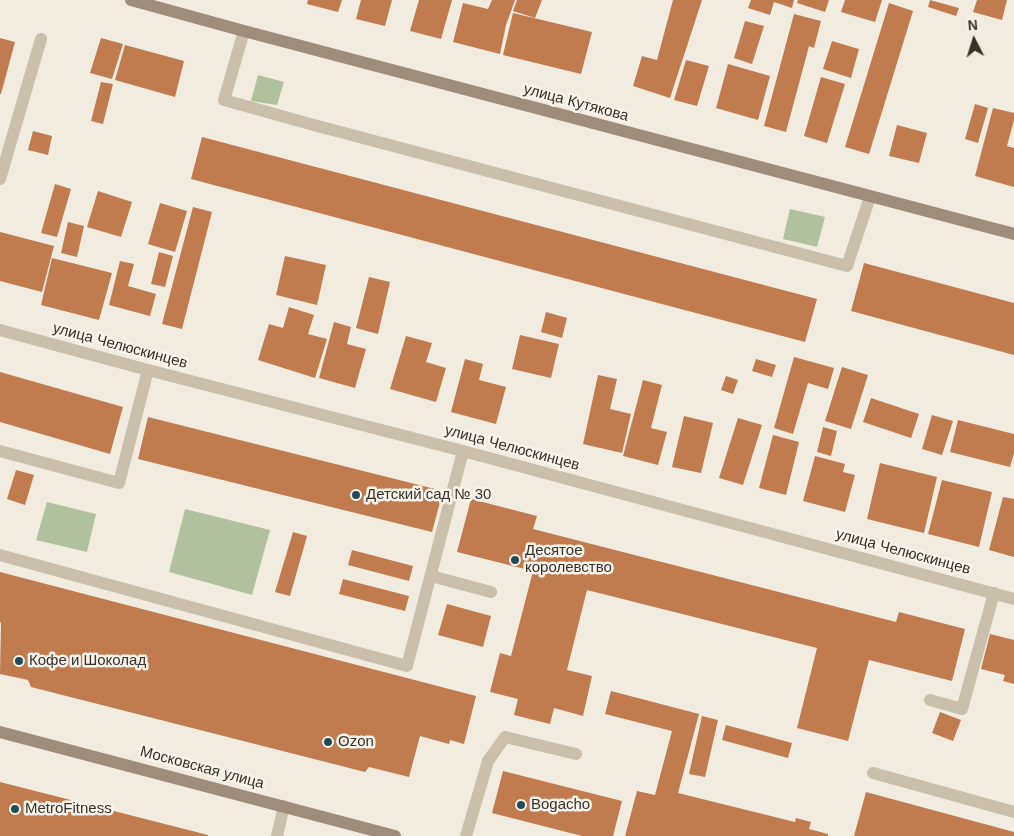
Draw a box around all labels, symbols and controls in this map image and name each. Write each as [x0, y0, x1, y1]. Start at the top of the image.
north arrow [949, 15, 999, 65]
text: N [967, 17, 978, 33]
street label: улица Кутякова [522, 80, 630, 126]
street label: улица Челюскинцев [51, 319, 189, 373]
street label: улица Челюскинцев [443, 421, 581, 475]
place label: Детский сад № 30 [366, 486, 491, 504]
marker: Детский сад № 30 [350, 489, 362, 501]
street label: улица Челюскинцев [834, 525, 972, 579]
place label: Десятое королевство [525, 542, 612, 577]
marker: Десятое королевство [509, 554, 521, 566]
place label: Кофе и Шоколад [29, 652, 146, 670]
marker: Кофе и Шоколад [13, 655, 25, 667]
place label: Ozon [338, 733, 374, 751]
marker: Ozon [322, 736, 334, 748]
street label: Московская улица [138, 743, 266, 793]
place label: Bogacho [531, 796, 590, 814]
marker: Bogacho [515, 799, 527, 811]
place label: MetroFitness [25, 800, 112, 818]
marker: MetroFitness [9, 803, 21, 815]

